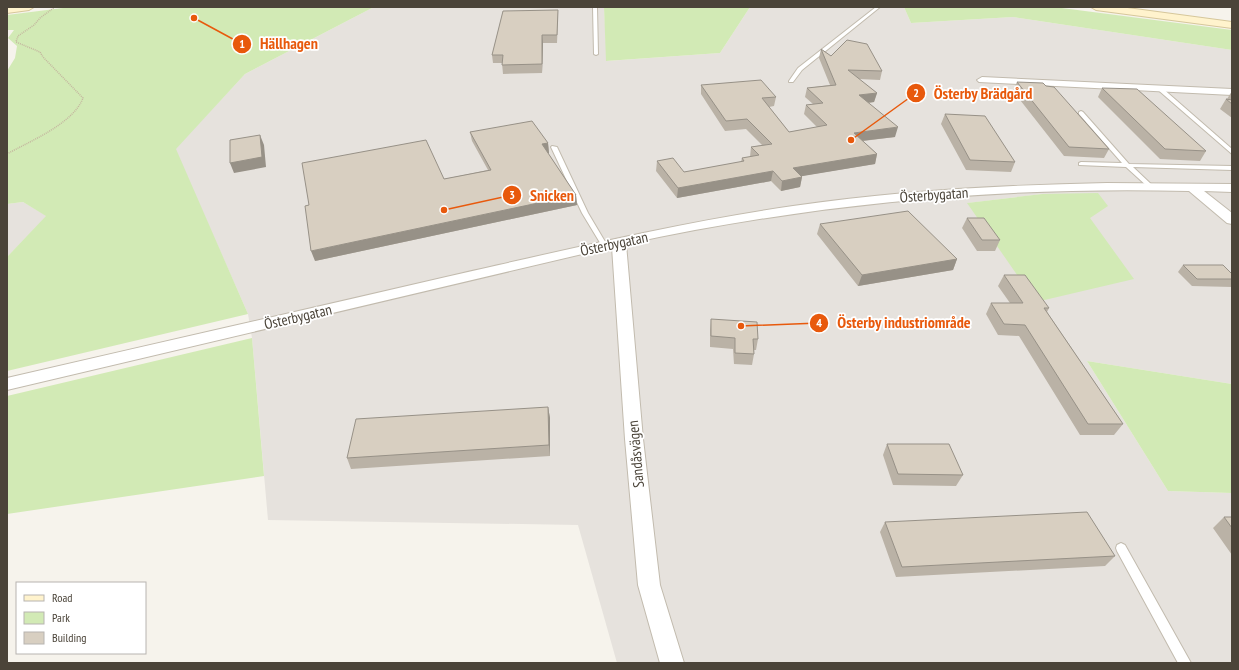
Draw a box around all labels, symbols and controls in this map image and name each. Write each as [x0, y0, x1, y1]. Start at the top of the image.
callout: Hällhagen [232, 30, 326, 58]
text: Hällhagen [260, 33, 318, 53]
text: 1 [239, 36, 245, 51]
callout: Österby Brädgård [906, 79, 1041, 107]
text: Österby Brädgård [934, 83, 1032, 103]
text: 2 [913, 85, 919, 100]
callout: Snicken [502, 181, 582, 209]
street label: Österbygatan [899, 183, 969, 206]
text: Snicken [530, 185, 574, 205]
text: 3 [509, 187, 515, 202]
street label: Österbygatan [578, 227, 650, 260]
street label: Österbygatan [262, 300, 334, 334]
callout: Österby industriområde [809, 309, 979, 337]
text: Österby industriområde [837, 312, 971, 332]
text: 4 [816, 315, 822, 330]
street label: Sandåsvägen [623, 420, 648, 489]
legend [16, 582, 146, 654]
text: Road [52, 590, 72, 605]
text: Park [52, 610, 70, 625]
text: Building [52, 630, 87, 645]

